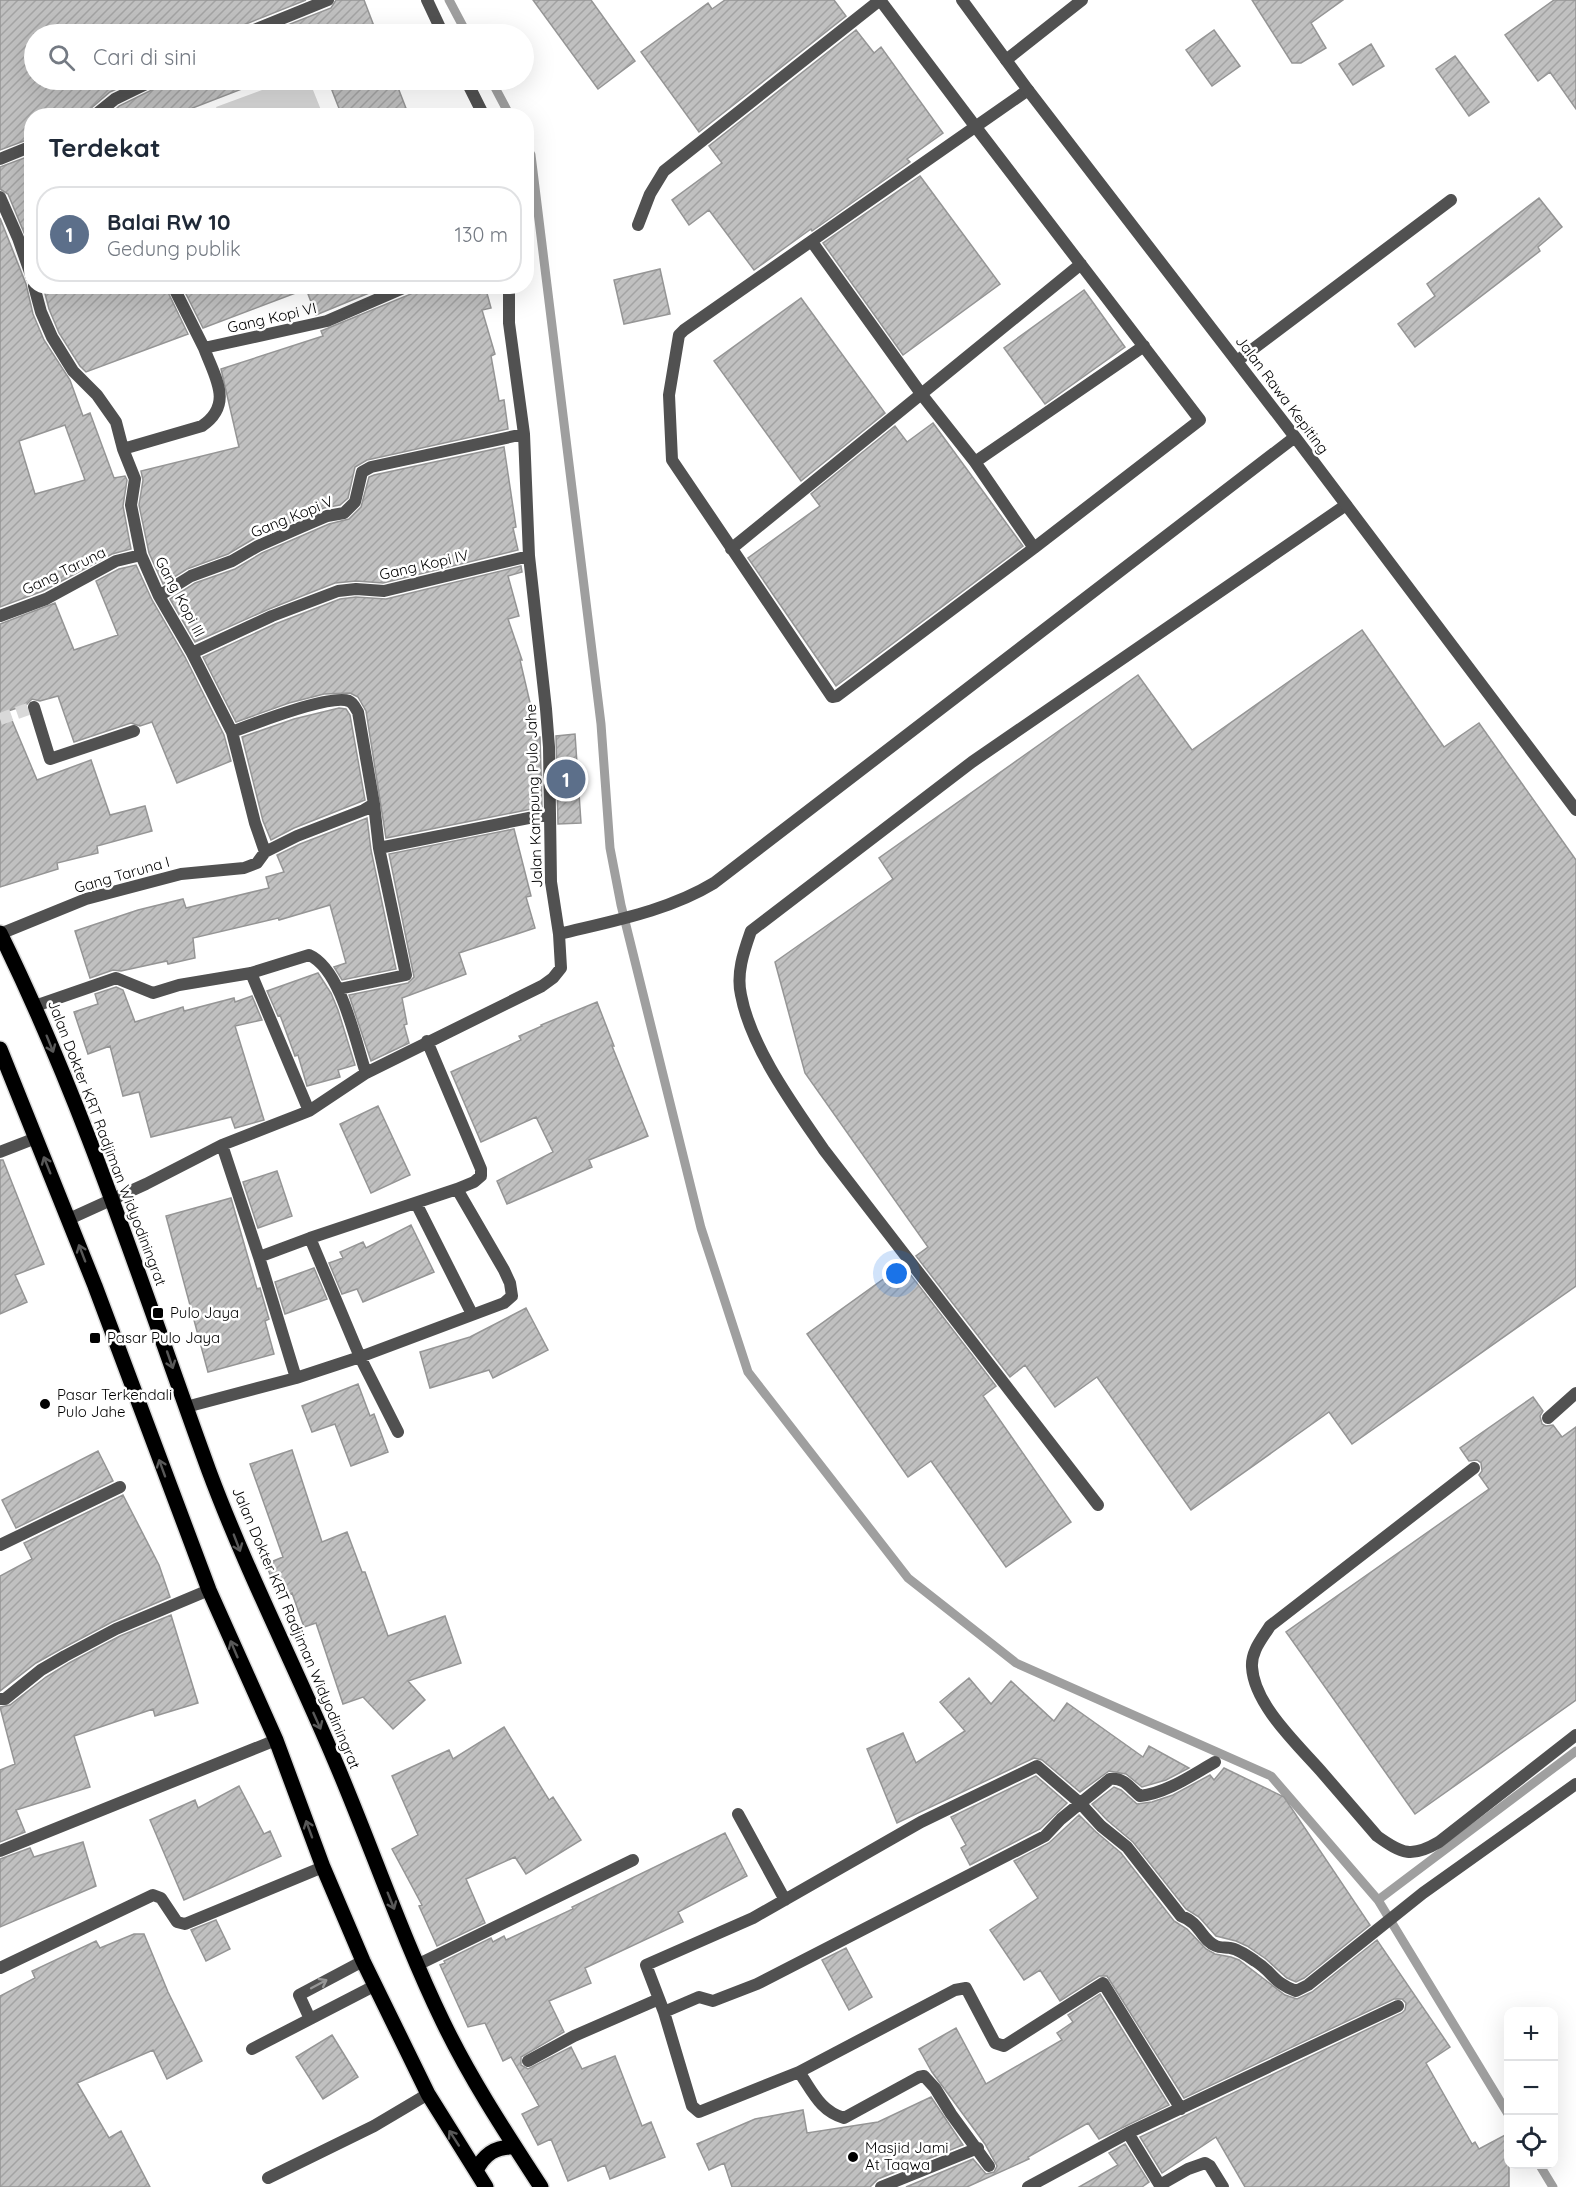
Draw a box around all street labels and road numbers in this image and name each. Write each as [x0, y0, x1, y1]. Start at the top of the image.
street label: Gang Kopi VI [225, 298, 318, 337]
street label: Jalan Rawa Kepiting [1232, 332, 1333, 458]
street label: Gang Kopi V [248, 491, 336, 542]
street label: Gang Taruna [19, 542, 109, 599]
street label: Gang Kopi IV [377, 545, 470, 584]
street label: Gang Kopi III [151, 553, 210, 640]
street label: Jalan Kampung Pulo Jahe [521, 704, 546, 888]
street label: Gang Taruna I [72, 852, 172, 897]
street label: Jalan Dokter KRT Radjiman Widyodiningrat [44, 997, 171, 1289]
street label: Jalan Dokter KRT Radjiman Widyodiningrat [228, 1484, 365, 1772]

